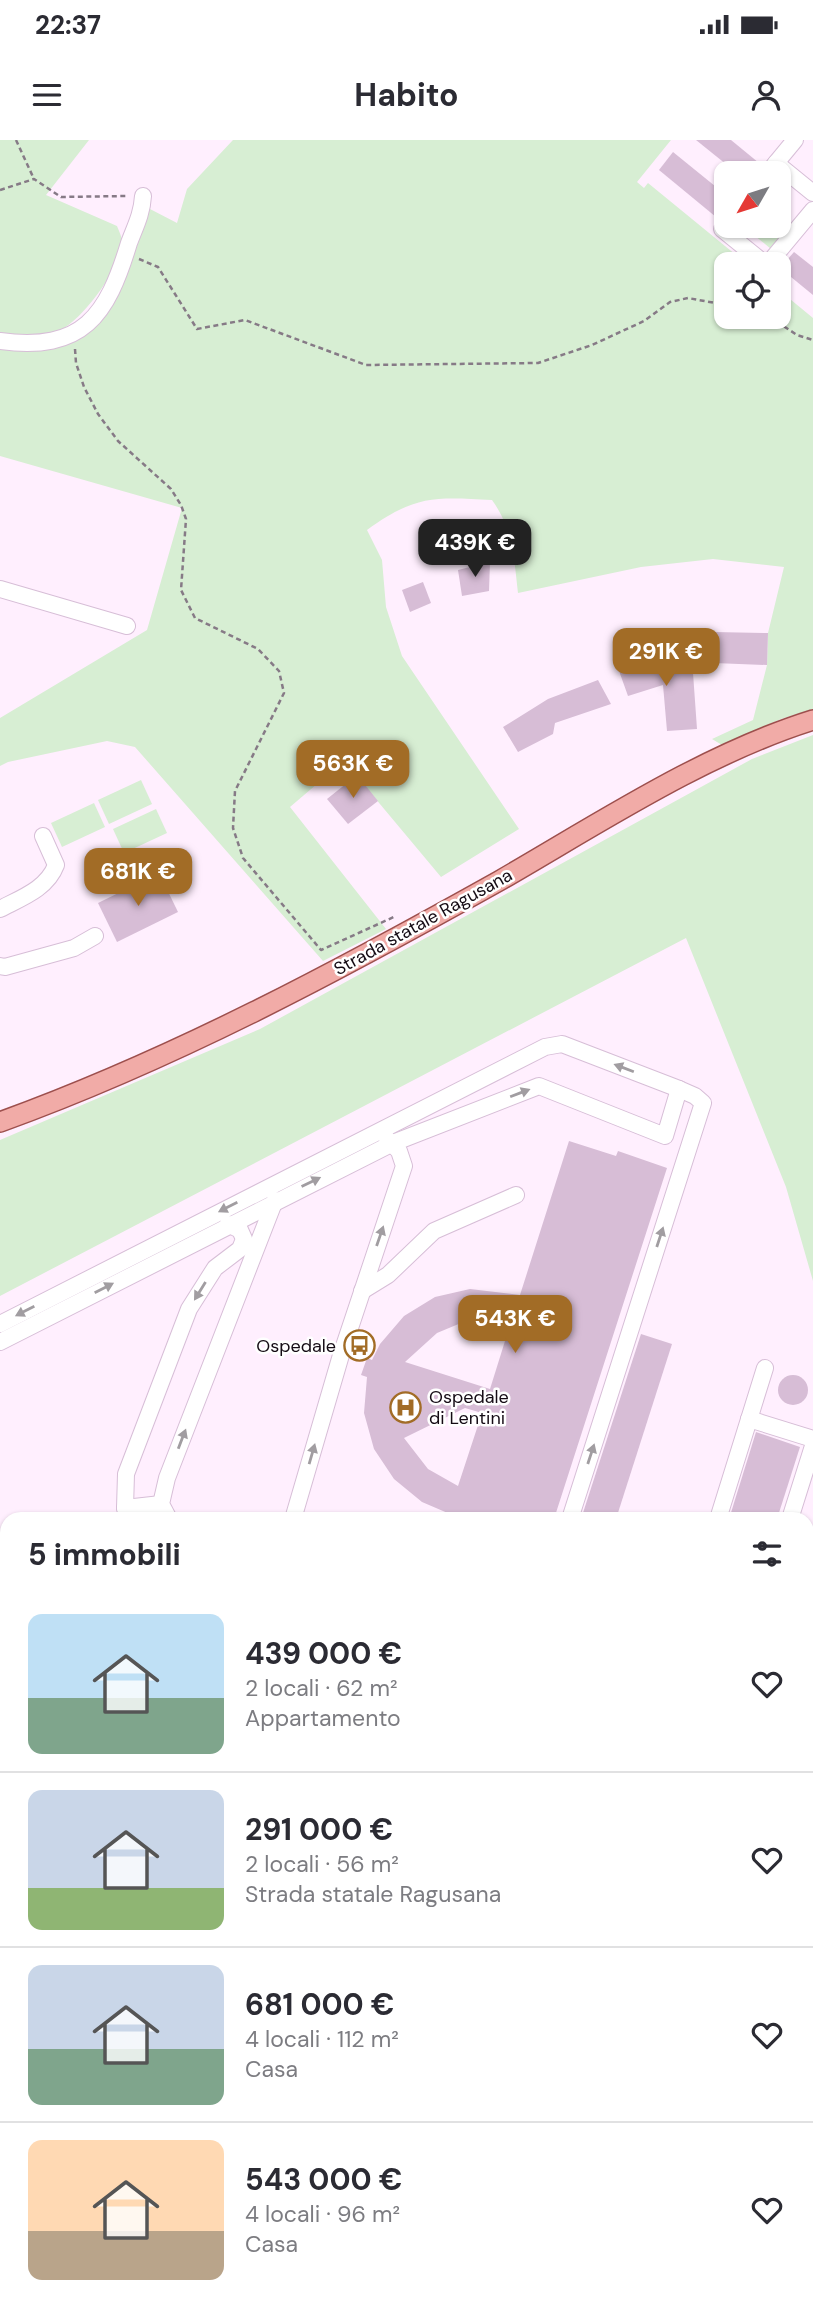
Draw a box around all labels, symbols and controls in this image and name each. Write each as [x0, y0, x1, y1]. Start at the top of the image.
text: 22:37 [35, 8, 101, 42]
text: Habito [354, 74, 459, 116]
icon: menu [28, 76, 66, 114]
icon: person [747, 76, 785, 114]
north arrow [714, 161, 791, 238]
map controls [714, 161, 791, 329]
button: locate [714, 252, 791, 329]
pin: 439K € [418, 520, 532, 579]
text: 439K € [434, 527, 516, 557]
pin: 291K € [609, 629, 723, 688]
text: 291K € [629, 636, 703, 666]
pin: 563K € [296, 740, 410, 800]
text: 563K € [312, 748, 394, 778]
pin: 681K € [81, 848, 195, 908]
text: 681K € [100, 856, 176, 886]
street label: Strada statale Ragusana [330, 863, 516, 981]
one-way arrow [614, 1062, 635, 1073]
one-way arrow [510, 1088, 531, 1099]
one-way arrow [301, 1177, 321, 1188]
one-way arrow [218, 1202, 238, 1213]
one-way arrow [375, 1226, 386, 1247]
one-way arrow [655, 1226, 666, 1247]
one-way arrow [94, 1282, 114, 1293]
one-way arrow [194, 1282, 207, 1301]
pin: 543K € [458, 1296, 572, 1355]
text: 543K € [474, 1303, 556, 1333]
one-way arrow [15, 1306, 35, 1317]
bus stop icon: Ospedale [342, 1329, 376, 1363]
place label: Ospedale [256, 1334, 336, 1358]
place label: Ospedale di Lentini [429, 1385, 509, 1430]
hospital icon: Ospedale di Lentini [389, 1390, 423, 1424]
one-way arrow [177, 1429, 188, 1450]
one-way arrow [308, 1443, 318, 1464]
one-way arrow [586, 1443, 597, 1464]
text: 5 immobili [28, 1535, 181, 1574]
icon: filters [748, 1535, 786, 1573]
text: 439 000 € [245, 1634, 402, 1673]
icon: home [84, 1642, 168, 1726]
icon: heart [748, 1665, 786, 1703]
text: 2 locali · 62 m² [245, 1673, 398, 1703]
text: Appartamento [245, 1703, 401, 1733]
text: 291 000 € [245, 1810, 393, 1849]
icon: home [84, 1818, 168, 1902]
icon: heart [748, 1841, 786, 1879]
text: 2 locali · 56 m² [245, 1849, 399, 1879]
text: Strada statale Ragusana [245, 1879, 501, 1909]
text: 681 000 € [245, 1985, 395, 2024]
icon: home [84, 1993, 168, 2077]
icon: heart [748, 2016, 786, 2054]
text: 4 locali · 112 m² [245, 2024, 399, 2054]
text: Casa [245, 2054, 298, 2084]
text: 543 000 € [245, 2160, 402, 2199]
icon: home [84, 2168, 168, 2252]
icon: heart [748, 2191, 786, 2229]
text: 4 locali · 96 m² [245, 2199, 400, 2229]
text: Casa [245, 2229, 298, 2259]

